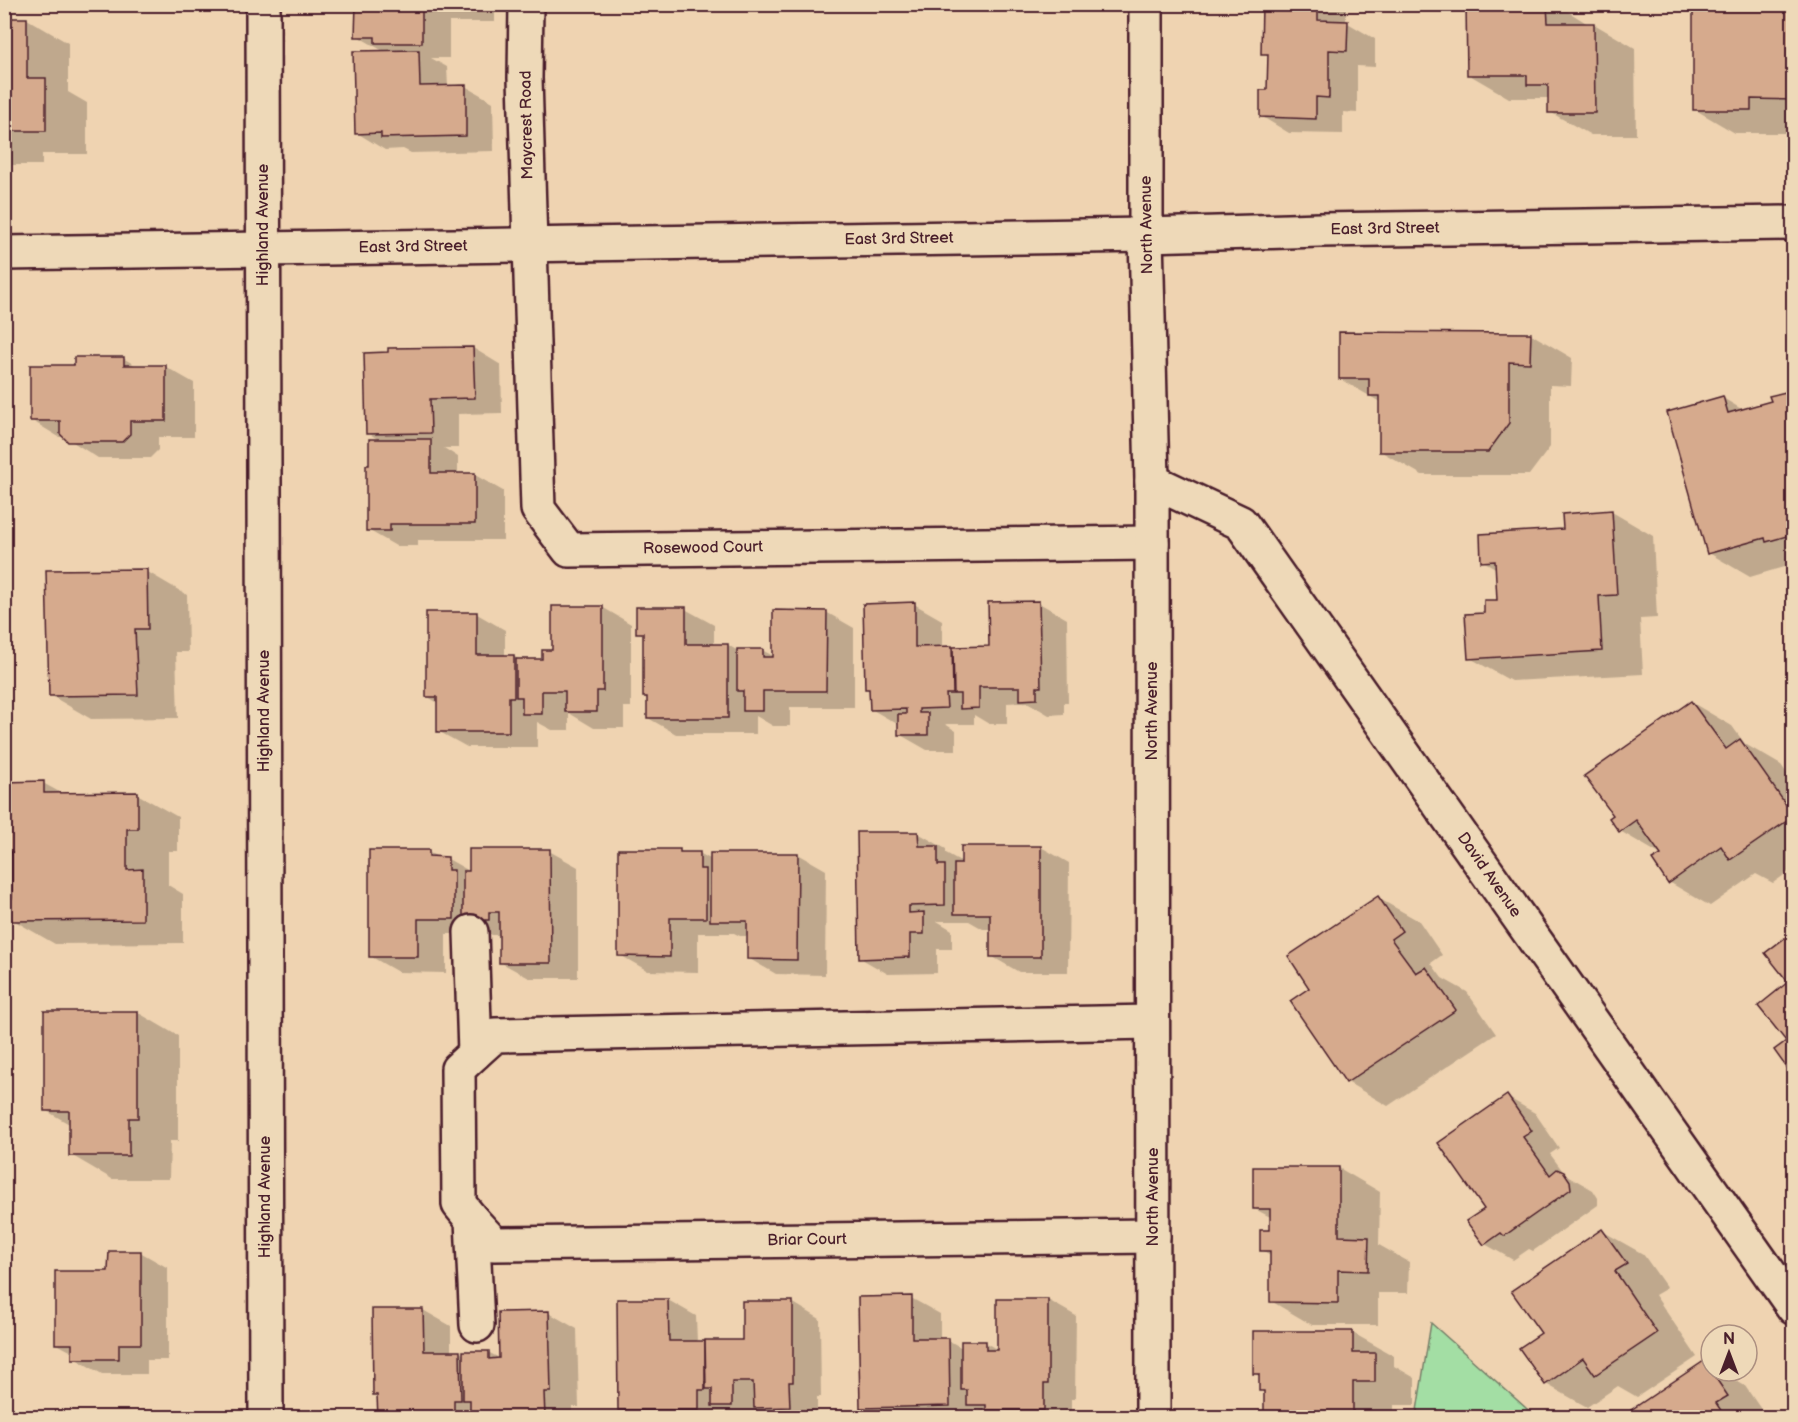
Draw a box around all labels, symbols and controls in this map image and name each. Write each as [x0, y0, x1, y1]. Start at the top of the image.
street label: Maycrest Road [517, 70, 537, 180]
street label: Highland Avenue [254, 163, 273, 286]
street label: North Avenue [1137, 175, 1157, 275]
street label: East 3rd Street [1330, 219, 1440, 239]
street label: East 3rd Street [844, 229, 954, 249]
street label: East 3rd Street [358, 237, 468, 257]
street label: Rosewood Court [643, 537, 763, 559]
street label: Highland Avenue [255, 649, 274, 772]
street label: North Avenue [1143, 661, 1162, 760]
street label: David Avenue [1453, 829, 1525, 921]
street label: Highland Avenue [256, 1135, 275, 1258]
street label: North Avenue [1144, 1147, 1163, 1246]
street label: Briar Court [767, 1230, 847, 1250]
north arrow [1699, 1323, 1759, 1383]
text: N [1723, 1330, 1735, 1349]

